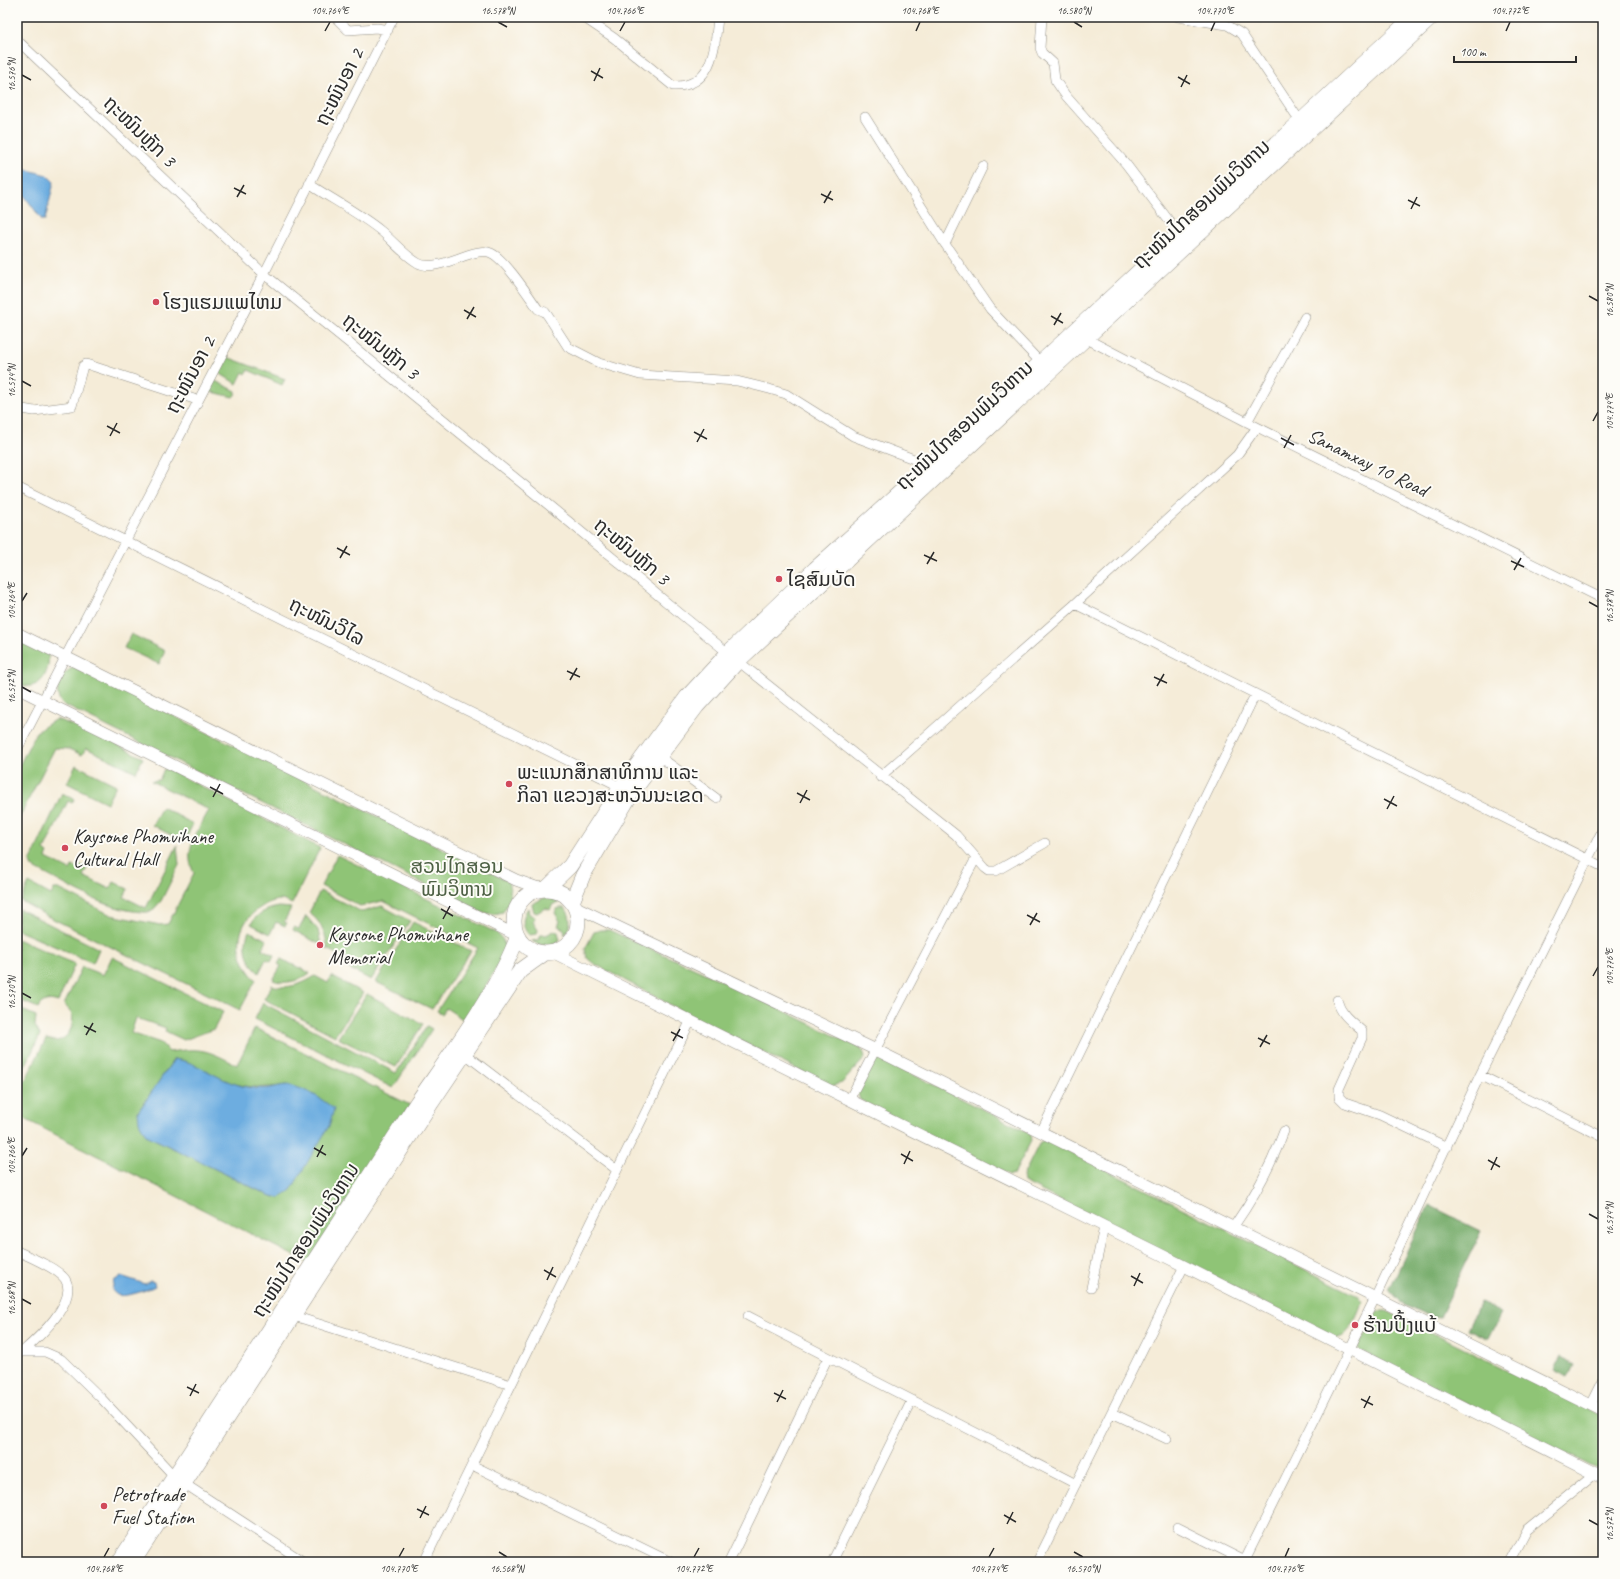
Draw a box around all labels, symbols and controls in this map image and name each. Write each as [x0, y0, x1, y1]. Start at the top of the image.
text: 104.764°E [311, 4, 350, 17]
text: 16.578°N [481, 4, 517, 17]
text: 104.766°E [606, 4, 645, 17]
text: 104.768°E [901, 4, 940, 17]
text: 16.580°N [1057, 4, 1093, 17]
text: 104.770°E [1196, 4, 1235, 17]
text: 104.772°E [1491, 4, 1530, 17]
scale bar [1454, 38, 1576, 64]
street label: ຖະໜົນອາ 2 [309, 43, 370, 130]
text: 100 m [1460, 44, 1487, 60]
text: 16.576°N [5, 56, 18, 92]
street label: ຖະໜົນຫຼັກ 3 [98, 90, 183, 174]
street label: ຖະໜົນໄກສອນພົມວິຫານ [1127, 134, 1276, 275]
text: 16.580°N [1603, 282, 1616, 318]
place label: ໂຮງແຮມແພໄຫມ [163, 290, 282, 315]
marker: ໂຮງແຮມແພໄຫມ [151, 297, 161, 307]
street label: ຖະໜົນຫຼັກ 3 [337, 308, 426, 386]
street label: ຖະໜົນອາ 2 [160, 331, 222, 418]
street label: ຖະໜົນໄກສອນພົມວິຫານ [890, 355, 1039, 496]
text: 16.574°N [5, 362, 18, 398]
text: 104.774°E [1603, 392, 1616, 431]
street label: Sanamxay 10 Road [1304, 423, 1435, 504]
street label: ຖະໜົນຫຼັກ 3 [588, 512, 677, 592]
place label: ໄຊສົມບັດ [786, 567, 856, 592]
marker: ໄຊສົມບັດ [774, 574, 784, 584]
text: 104.764°E [5, 581, 18, 620]
text: 16.578°N [1603, 588, 1616, 624]
street label: ຖະໜົນວິໄລ [284, 592, 369, 651]
text: 16.572°N [5, 668, 18, 704]
place label: ພະແນກສຶກສາທິການ ແລະ ກິລາ ແຂວງສະຫວັນນະເຂດ [517, 760, 704, 808]
marker: ພະແນກສຶກສາທິການ ແລະ ກິລາ ແຂວງສະຫວັນນະເຂດ [504, 779, 514, 789]
place label: Kaysone Phomvihane Cultural Hall [73, 824, 214, 872]
marker: Kaysone Phomvihane Cultural Hall [60, 843, 70, 853]
park label: ສວນໄກສອນ ພົມວິຫານ [411, 854, 503, 902]
place label: Kaysone Phomvihane Memorial [328, 922, 469, 970]
marker: Kaysone Phomvihane Memorial [315, 940, 325, 950]
text: 104.776°E [1603, 947, 1616, 986]
text: 16.570°N [5, 974, 18, 1010]
text: 104.766°E [5, 1136, 18, 1175]
street label: ຖະໜົນໄກສອນພົມວິຫານ [246, 1158, 365, 1322]
text: 16.574°N [1603, 1200, 1616, 1236]
text: 16.568°N [5, 1280, 18, 1316]
place label: ຮ້ານປີ້ງແບ້ [1363, 1309, 1437, 1338]
marker: ຮ້ານປີ້ງແບ້ [1350, 1320, 1360, 1330]
place label: Petrotrade Fuel Station [112, 1482, 195, 1530]
marker: Petrotrade Fuel Station [99, 1501, 109, 1511]
text: 16.572°N [1603, 1506, 1616, 1542]
text: 104.768°E [85, 1562, 124, 1575]
text: 104.770°E [380, 1562, 419, 1575]
text: 16.568°N [490, 1562, 526, 1575]
text: 104.772°E [675, 1562, 714, 1575]
text: 104.774°E [970, 1562, 1009, 1575]
text: 16.570°N [1066, 1562, 1102, 1575]
text: 104.776°E [1266, 1562, 1305, 1575]

